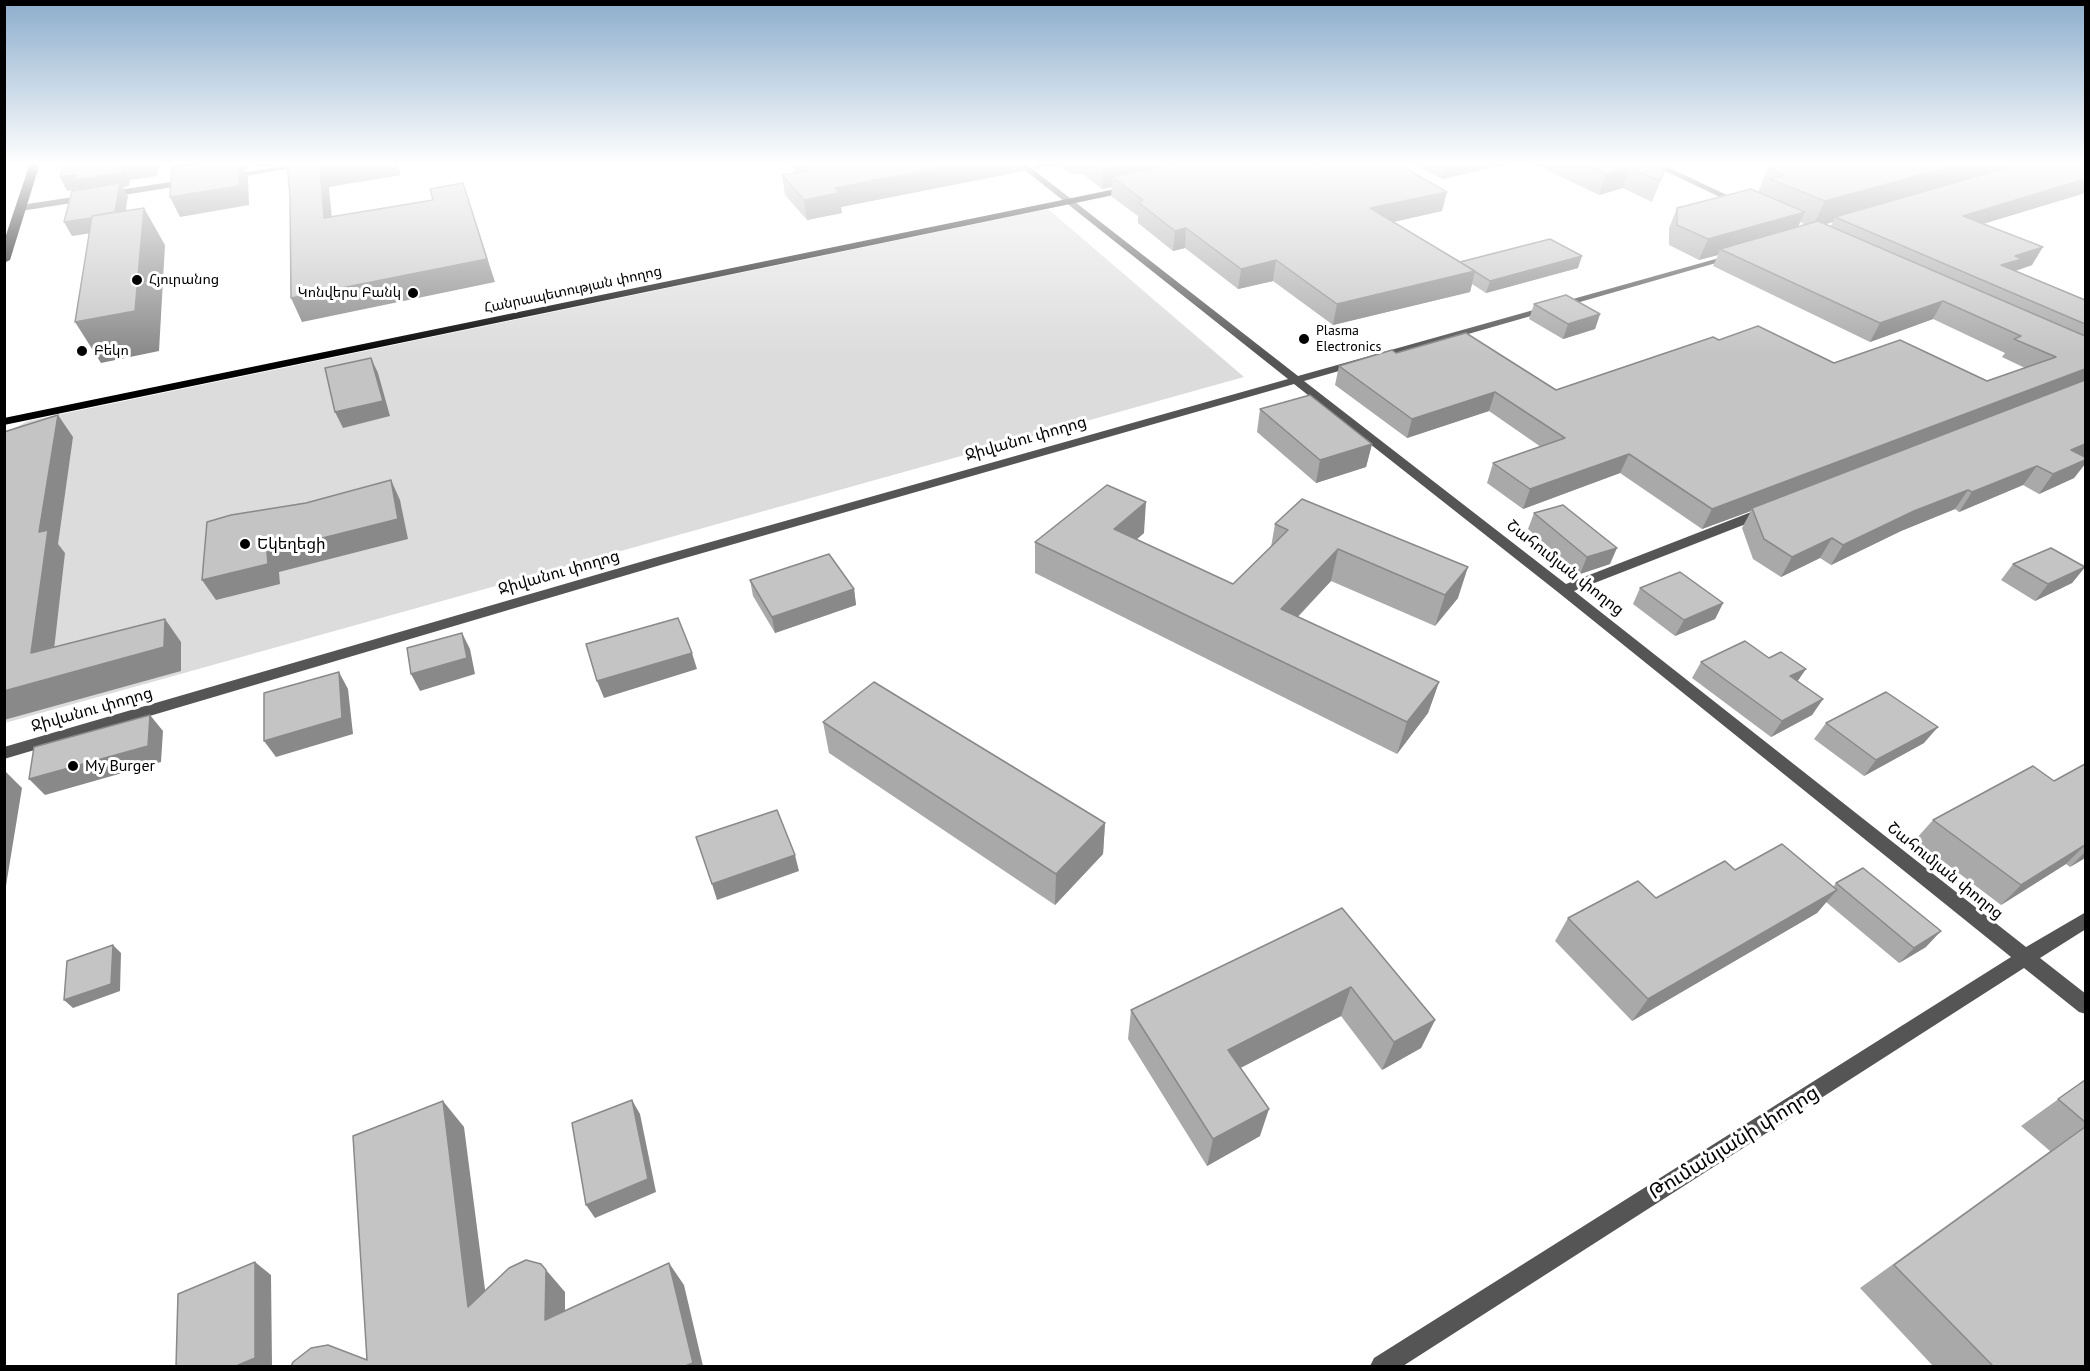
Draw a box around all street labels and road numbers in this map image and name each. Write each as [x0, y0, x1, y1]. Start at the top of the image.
street label: Հանրապետության փողոց [483, 263, 663, 317]
street label: Ջիվանու փողոց [963, 413, 1089, 465]
street label: Շահումյան փողոց [1502, 516, 1628, 620]
street label: Ջիվանու փողոց [496, 547, 622, 599]
street label: Ջիվանու փողոց [29, 684, 155, 736]
street label: Շահումյան փողոց [1883, 818, 2007, 924]
street label: Թումանյանի փողոց [1645, 1081, 1823, 1205]

